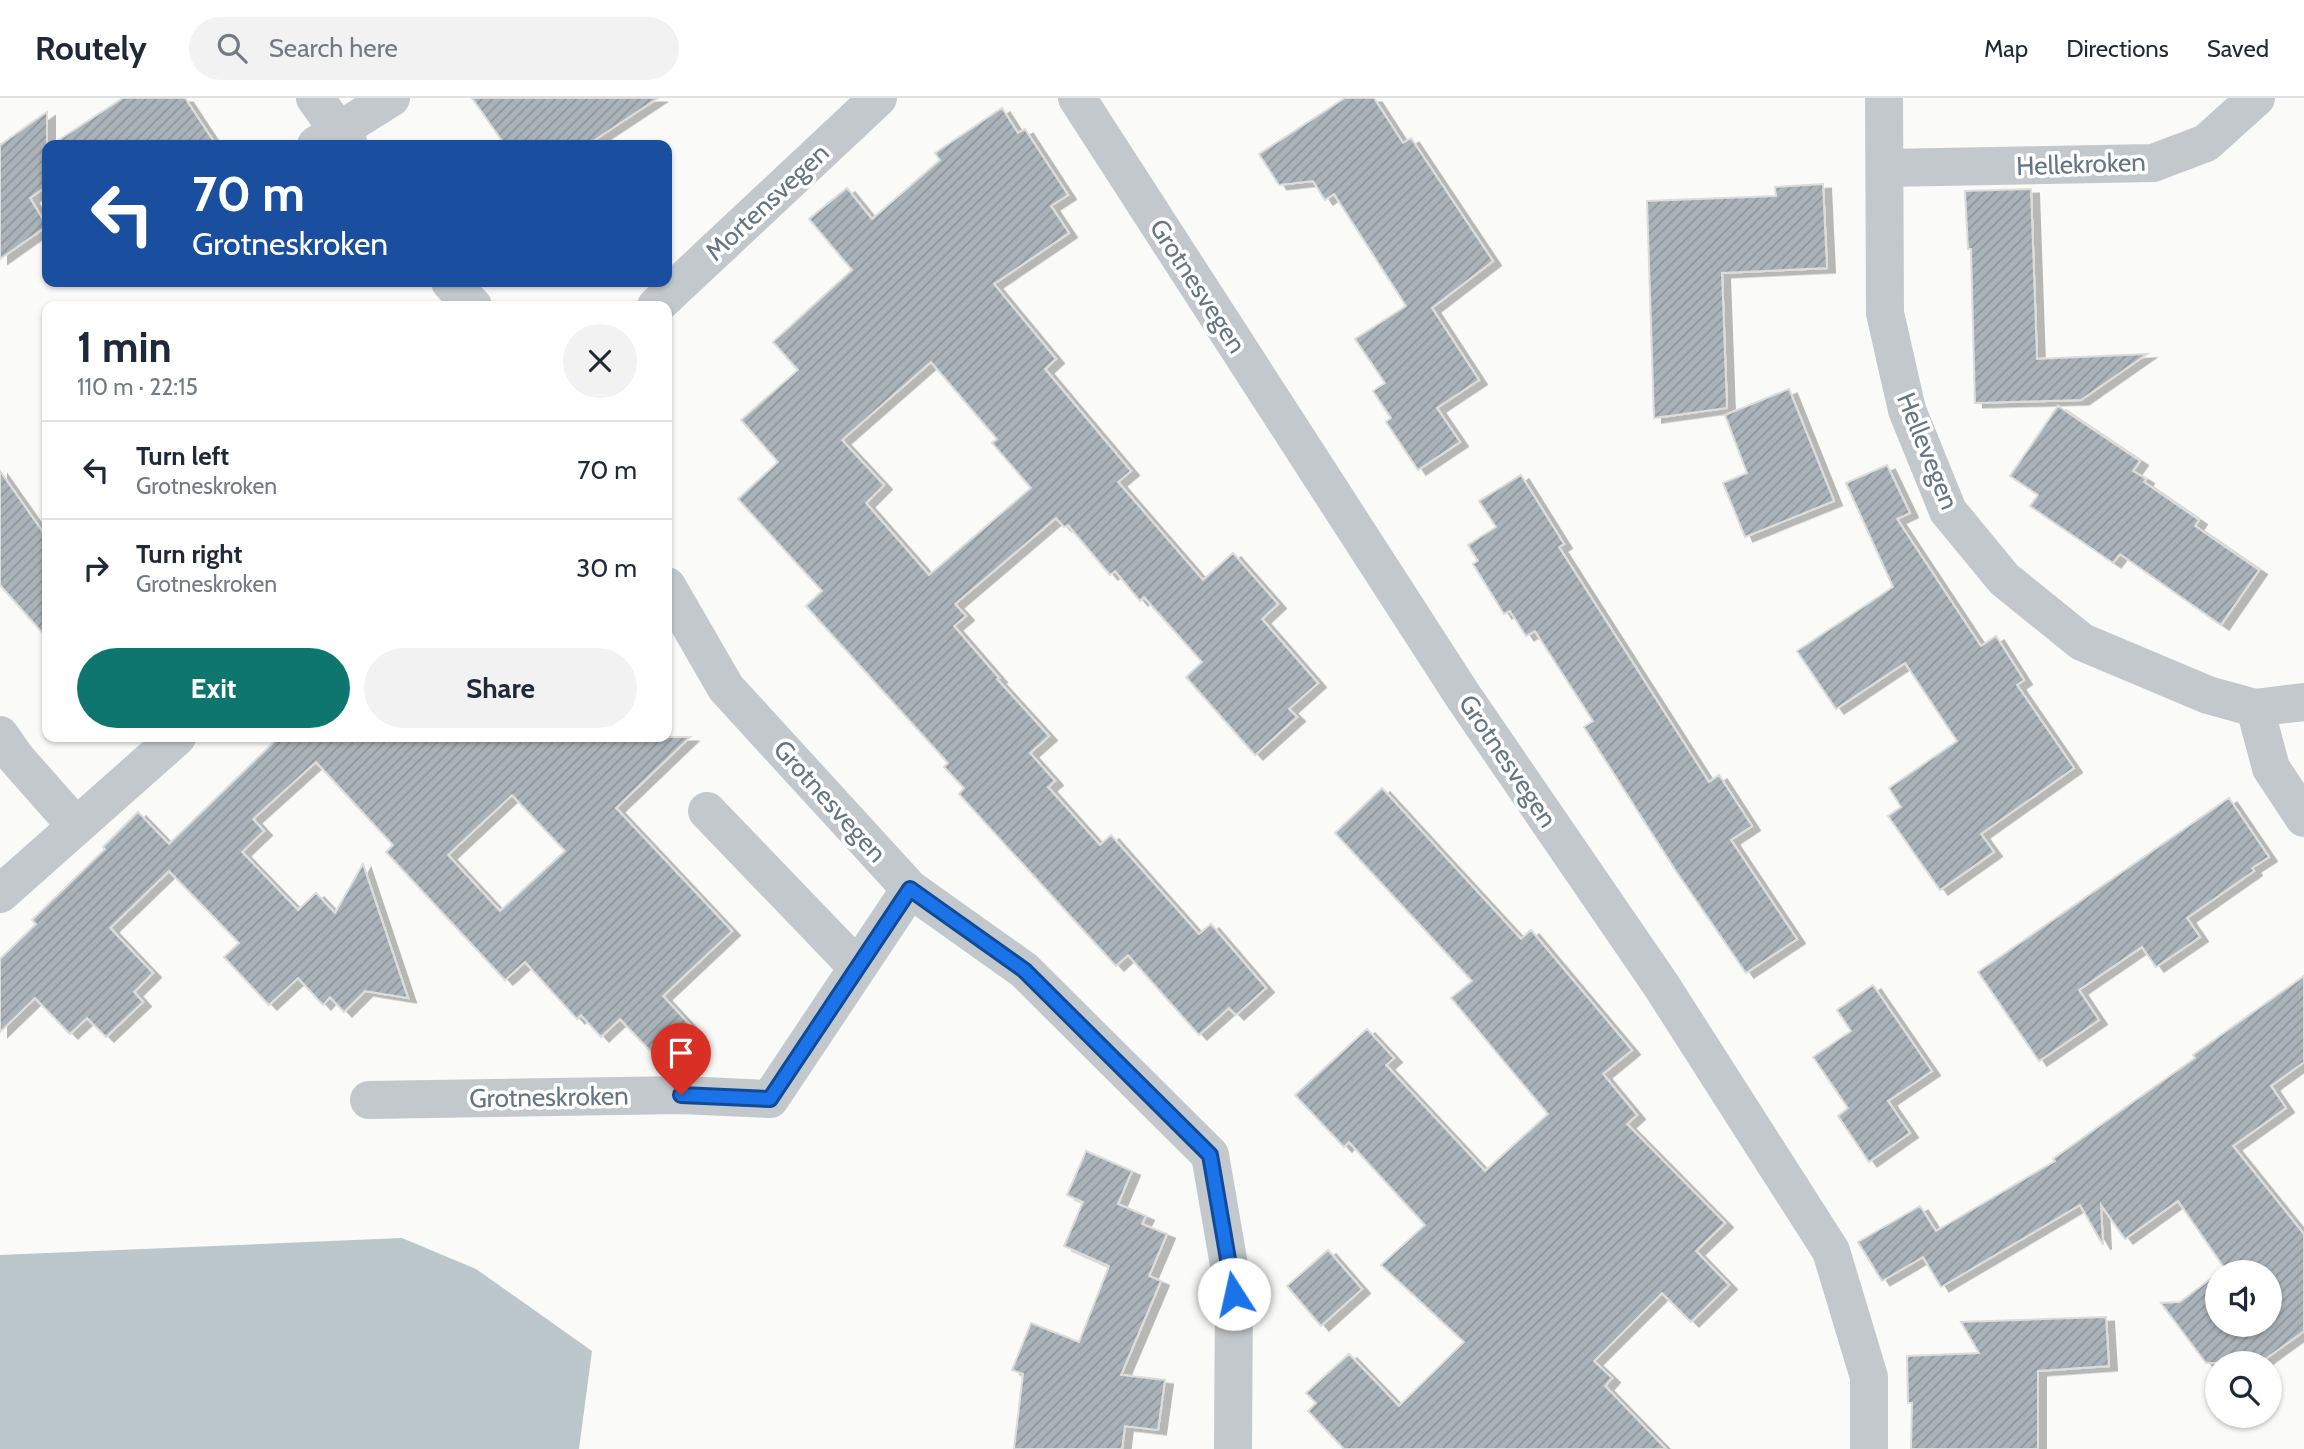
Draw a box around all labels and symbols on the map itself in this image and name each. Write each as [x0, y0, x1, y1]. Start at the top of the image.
street label: Mortensvegen [699, 137, 835, 267]
street label: Hellekroken [2016, 146, 2146, 182]
street label: Grotnesvegen [1143, 213, 1253, 359]
street label: Hellevegen [1890, 388, 1966, 514]
street label: Grotnesvegen [1452, 688, 1564, 834]
street label: Grotnesvegen [767, 733, 893, 869]
pin [651, 1023, 711, 1095]
street label: Grotneskroken [469, 1080, 629, 1114]
position arrow [1197, 1257, 1271, 1331]

